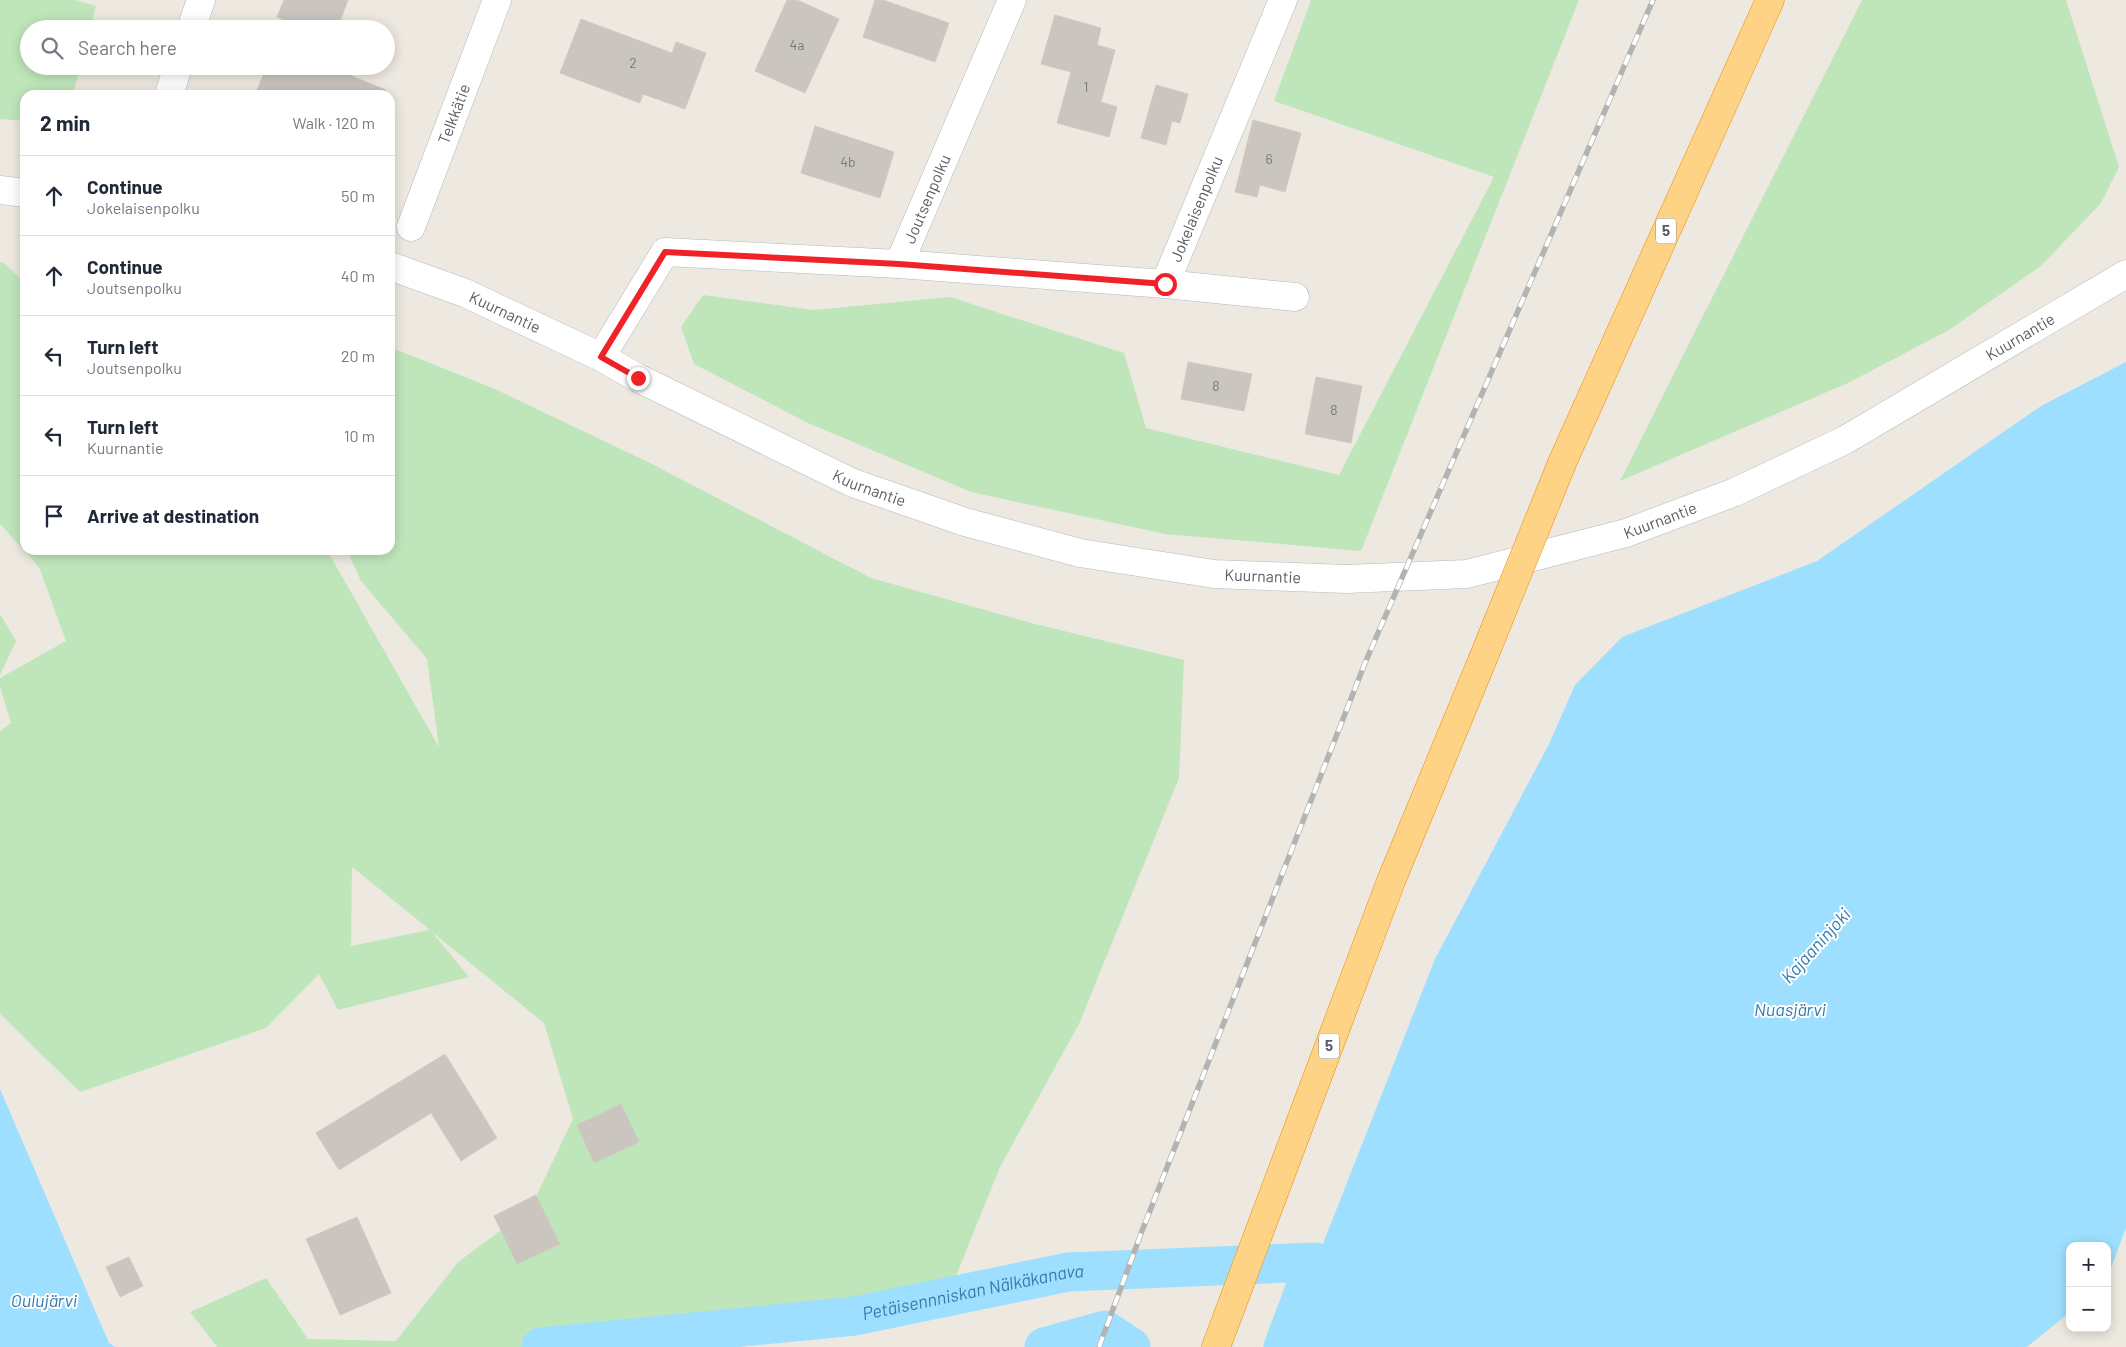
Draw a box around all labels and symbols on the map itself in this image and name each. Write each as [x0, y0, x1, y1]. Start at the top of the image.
house number: 4a [790, 36, 804, 53]
house number: 2 [629, 54, 637, 71]
house number: 1 [1084, 78, 1088, 95]
street label: Telkkätie [433, 81, 473, 146]
house number: 6 [1265, 150, 1273, 167]
street label: Joutsenpolku [899, 151, 954, 246]
house number: 4b [840, 153, 856, 170]
street label: Jokelaisenpolku [1165, 153, 1226, 265]
road number: 5 [1656, 218, 1676, 244]
route start [1154, 273, 1177, 296]
street label: Kuurnantie [467, 286, 544, 336]
street label: Kuurnantie [1982, 308, 2058, 364]
route end [627, 367, 650, 390]
house number: 8 [1212, 377, 1220, 394]
house number: 8 [1330, 401, 1338, 418]
street label: Kuurnantie [830, 465, 909, 510]
street label: Kuurnantie [1621, 497, 1699, 542]
street label: Kuurnantie [1224, 564, 1301, 586]
water label: Kajaaninjoki [1776, 903, 1855, 987]
water label: Nuasjärvi [1754, 998, 1826, 1020]
road number: 5 [1319, 1034, 1339, 1058]
water label: Petäisennniskan Nälkäkanava [860, 1259, 1084, 1324]
water label: Oulujärvi [11, 1289, 78, 1311]

